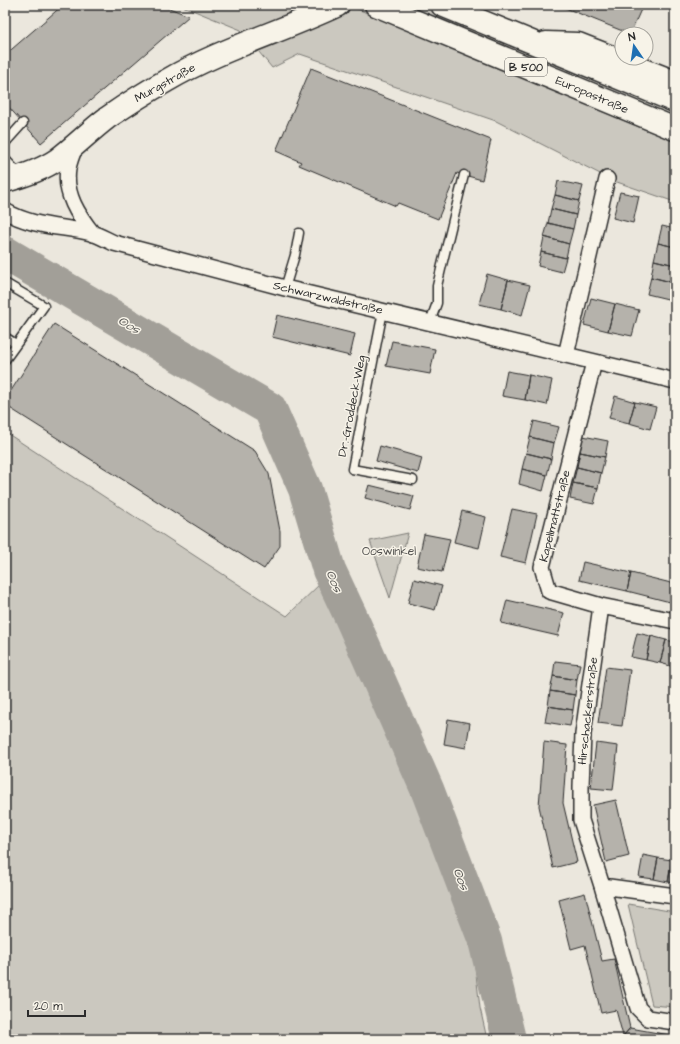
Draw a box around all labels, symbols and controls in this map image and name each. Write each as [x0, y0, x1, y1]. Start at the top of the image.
north arrow [614, 26, 654, 66]
text: N [627, 29, 637, 45]
road number: B 500 [505, 58, 547, 76]
street label: Murgstraße [131, 59, 200, 108]
street label: Europastraße [553, 72, 632, 118]
street label: Schwarzwaldstraße [271, 277, 385, 319]
water label: Oos [115, 312, 145, 339]
street label: Dr.-Groddeck-Weg [334, 354, 371, 458]
street label: Kapellmattstraße [535, 468, 575, 564]
park label: Ooswinkel [362, 543, 416, 560]
water label: Oos [321, 567, 347, 596]
street label: Hirschackerstraße [574, 656, 602, 766]
water label: Oos [449, 865, 474, 894]
scale bar [28, 992, 85, 1018]
text: 20 m [34, 998, 63, 1015]

